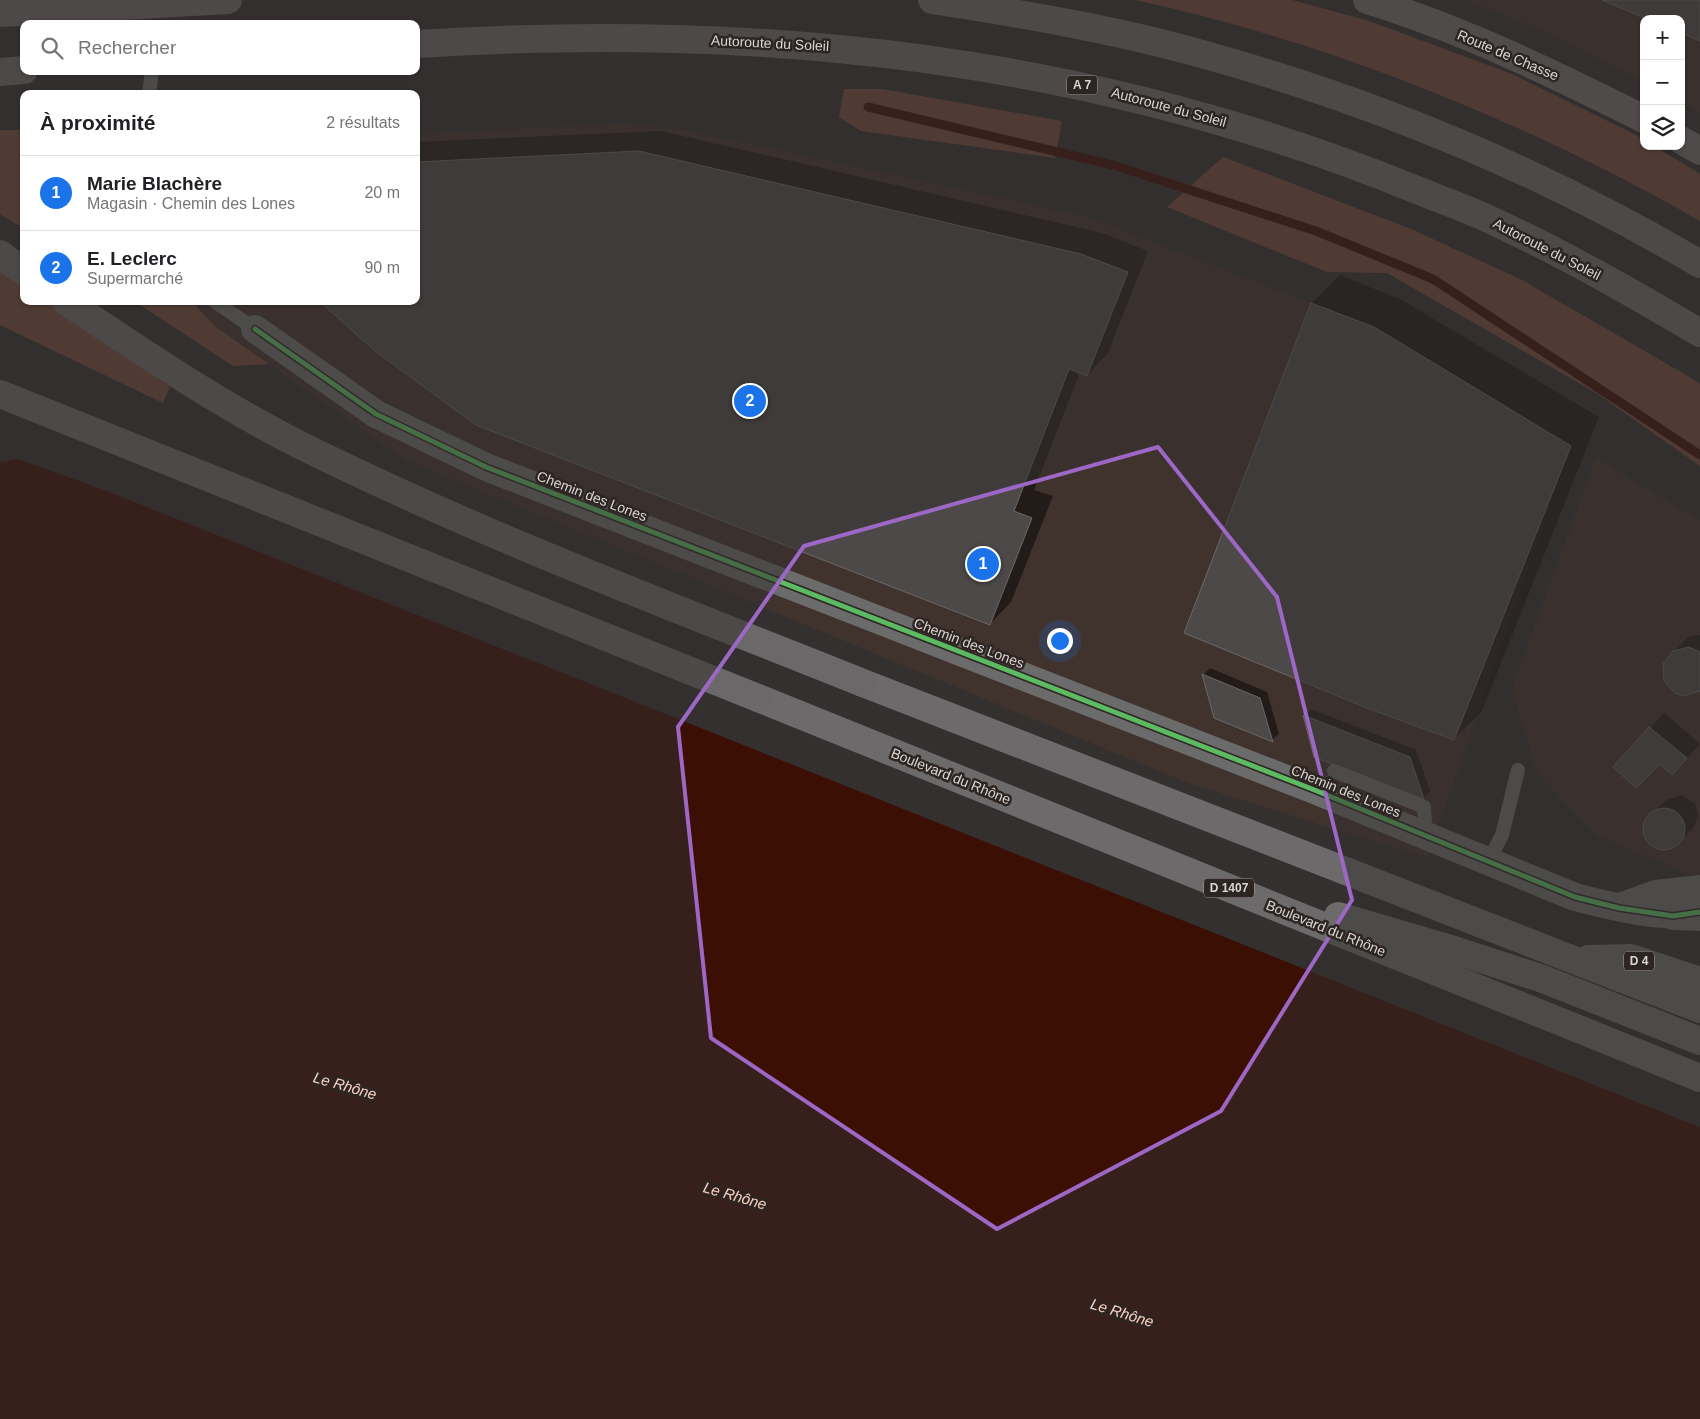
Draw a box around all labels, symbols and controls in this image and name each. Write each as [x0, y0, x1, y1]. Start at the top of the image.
map controls [1640, 15, 1685, 150]
button: + [1640, 15, 1685, 60]
search box [20, 20, 420, 75]
street label: Route de Chasse [1455, 26, 1561, 84]
street label: Autoroute du Soleil [711, 32, 829, 54]
icon: search [38, 34, 66, 62]
text: Rechercher [78, 37, 176, 58]
button: − [1640, 60, 1685, 105]
road number: A 7 [1067, 76, 1097, 94]
street label: Autoroute du Soleil [1110, 84, 1228, 130]
button: layers [1640, 105, 1685, 150]
text: À proximité [40, 111, 156, 134]
text: 2 résultats [326, 114, 400, 131]
text: Marie Blachère [87, 173, 222, 194]
text: 1 [52, 184, 60, 201]
text: 20 m [364, 184, 400, 201]
text: Magasin · Chemin des Lones [87, 195, 295, 212]
street label: Autoroute du Soleil [1491, 215, 1603, 283]
text: E. Leclerc [87, 248, 177, 269]
text: 2 [52, 259, 60, 276]
text: 90 m [364, 259, 400, 276]
text: Supermarché [87, 270, 183, 287]
pin: 2 [734, 382, 766, 420]
street label: Chemin des Lones [535, 468, 649, 524]
pin: 1 [967, 545, 999, 583]
street label: Chemin des Lones [912, 615, 1026, 671]
your location [1047, 628, 1073, 654]
street label: Boulevard du Rhône [889, 745, 1013, 807]
street label: Chemin des Lones [1289, 762, 1403, 820]
road number: D 1407 [1204, 878, 1254, 898]
street label: Boulevard du Rhône [1264, 897, 1388, 959]
road number: D 4 [1624, 951, 1654, 970]
water label: Le Rhône [312, 1068, 379, 1103]
water label: Le Rhône [702, 1178, 769, 1213]
water label: Le Rhône [1089, 1295, 1156, 1330]

